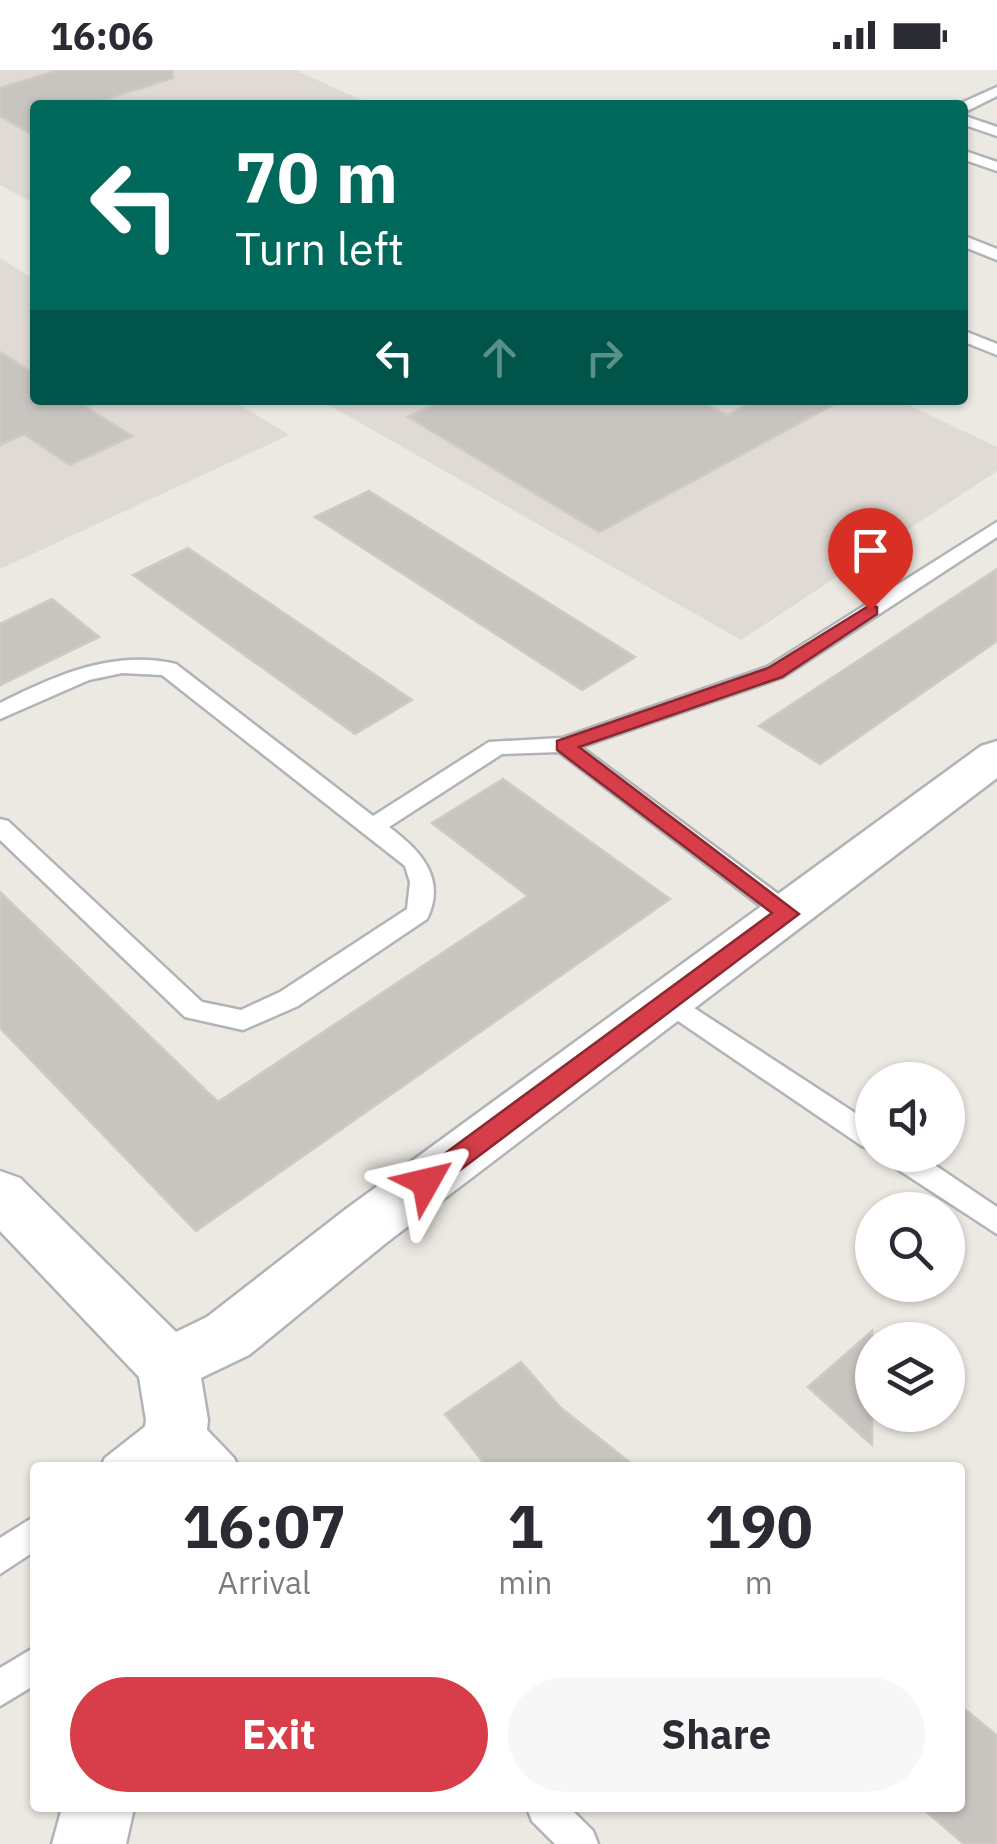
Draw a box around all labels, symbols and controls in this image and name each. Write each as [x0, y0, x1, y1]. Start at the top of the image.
text: 16:06 [50, 11, 154, 60]
text: 70 m [235, 131, 398, 222]
icon: left [70, 140, 200, 270]
text: Turn left [235, 219, 404, 277]
icon: left [367, 330, 422, 385]
icon: ahead [472, 330, 527, 385]
icon: right [577, 330, 632, 385]
pin [828, 508, 913, 611]
icon: arrive [843, 523, 898, 578]
map controls [855, 1062, 965, 1432]
button: sound [855, 1062, 965, 1172]
position arrow [374, 1130, 478, 1234]
button: search [855, 1192, 965, 1302]
button: layers [855, 1322, 965, 1432]
text: 16:07 [182, 1486, 346, 1565]
text: 1 [507, 1486, 543, 1565]
text: 190 [705, 1486, 813, 1565]
text: Arrival [218, 1561, 311, 1603]
text: min [498, 1561, 552, 1603]
text: m [745, 1561, 773, 1603]
button: Exit [70, 1677, 488, 1792]
button: Share [508, 1677, 925, 1792]

